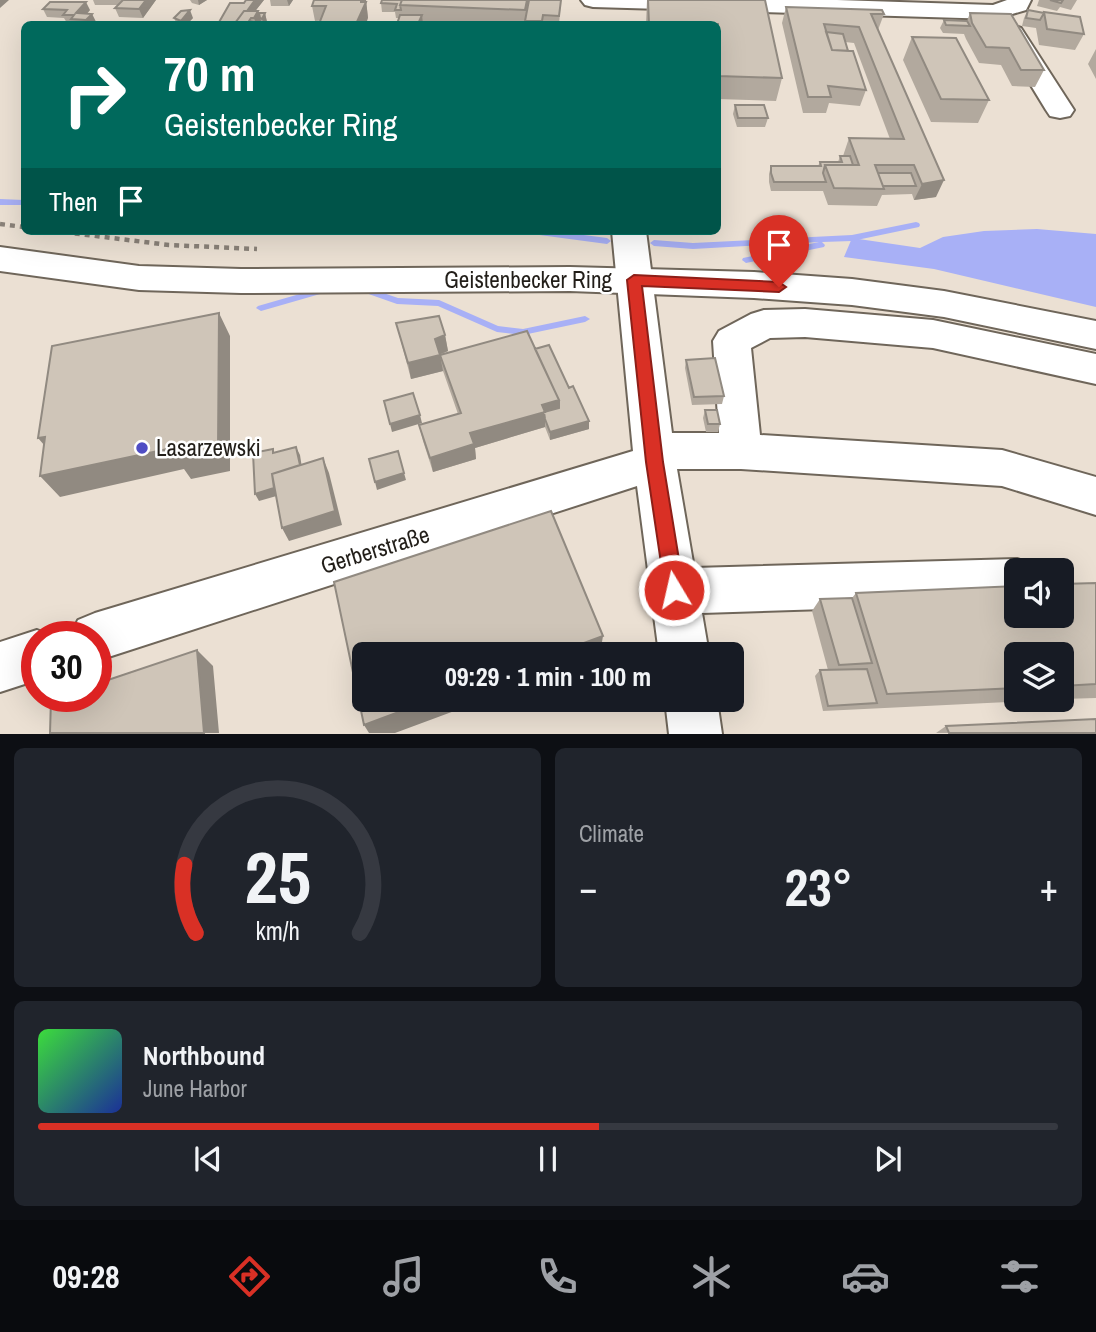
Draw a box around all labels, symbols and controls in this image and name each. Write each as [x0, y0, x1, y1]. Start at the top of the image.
text: 70 m [164, 40, 256, 106]
icon: right [49, 49, 140, 140]
text: Geistenbecker Ring [164, 103, 397, 146]
icon: arrive [112, 182, 150, 220]
text: Then [49, 184, 98, 219]
pin [749, 215, 809, 287]
icon: arrive [760, 226, 798, 264]
street label: Geistenbecker Ring [444, 264, 612, 295]
place label: Lasarzewski [156, 432, 261, 463]
marker: Lasarzewski [134, 440, 150, 456]
street label: Gerberstraße [317, 518, 433, 581]
position arrow [637, 553, 711, 627]
map controls [1004, 558, 1074, 712]
button: sound [1004, 558, 1074, 628]
speed limit sign: 30 [21, 621, 112, 712]
button: layers [1004, 642, 1074, 712]
text: 09:29 · 1 min · 100 m [445, 659, 651, 694]
text: Climate [579, 818, 644, 849]
text: 25 [244, 829, 311, 927]
text: 23° [784, 852, 853, 922]
text: − [579, 862, 597, 913]
text: + [1040, 862, 1058, 913]
text: km/h [255, 914, 300, 948]
text: Northbound [143, 1038, 265, 1073]
text: June Harbor [143, 1073, 247, 1104]
icon: previous [189, 1140, 227, 1178]
icon: pause [529, 1140, 567, 1178]
icon: next [869, 1140, 907, 1178]
icon: directions [225, 1252, 274, 1301]
icon: music [379, 1252, 428, 1301]
icon: phone [533, 1252, 582, 1301]
icon: climate [687, 1252, 736, 1301]
icon: car [841, 1252, 890, 1301]
icon: filters [995, 1252, 1044, 1301]
text: 09:28 [52, 1255, 120, 1298]

